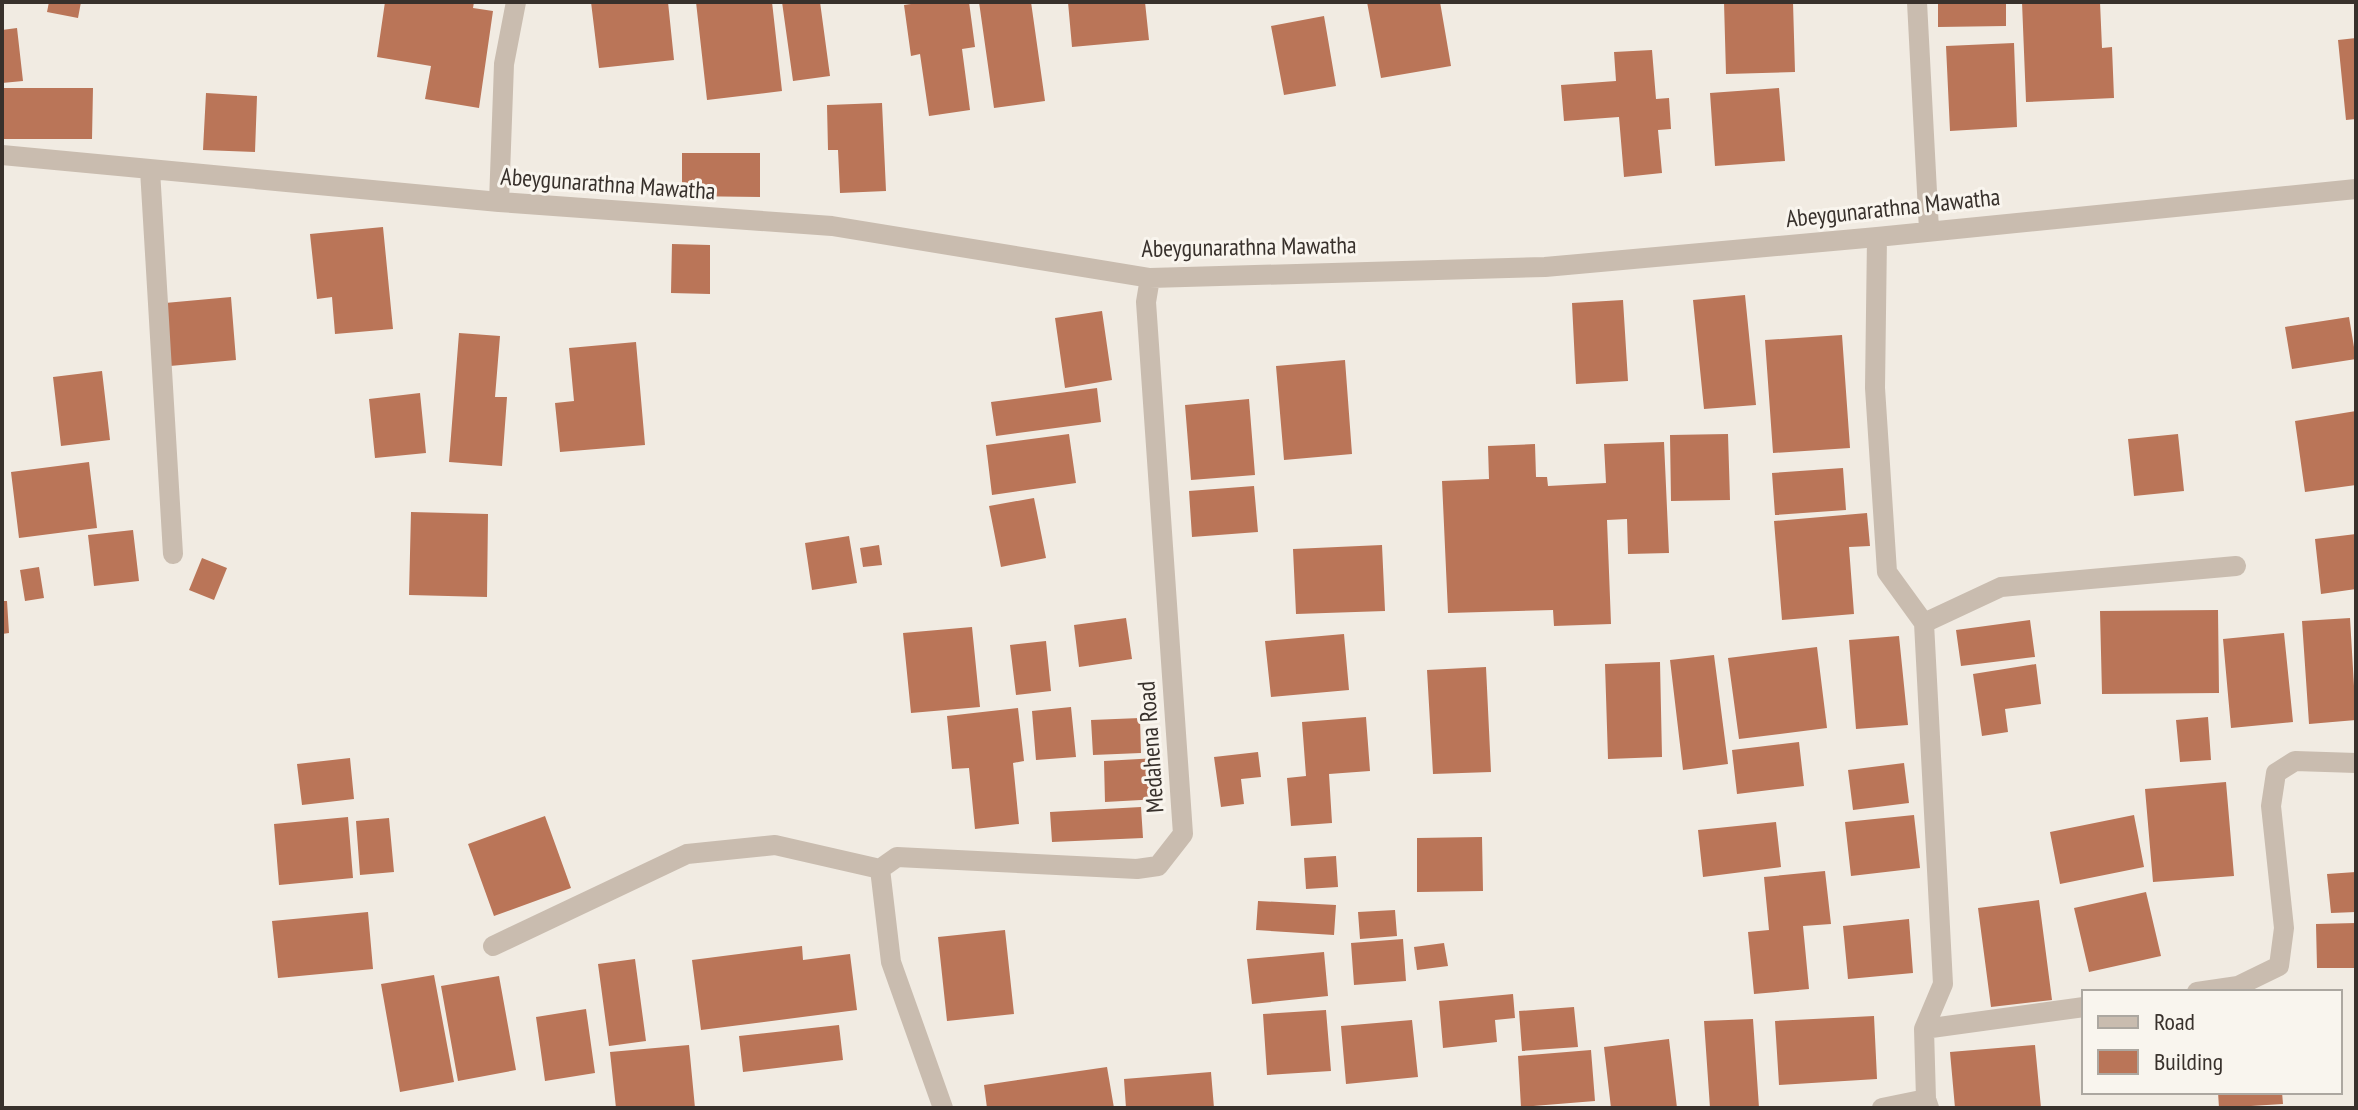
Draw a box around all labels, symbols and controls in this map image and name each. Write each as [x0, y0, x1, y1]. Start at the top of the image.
street label: Abeygunarathna Mawatha [500, 161, 716, 206]
street label: Abeygunarathna Mawatha [1784, 181, 2002, 234]
street label: Abeygunarathna Mawatha [1141, 229, 1357, 264]
street label: Medahena Road [1130, 680, 1171, 814]
legend [2082, 990, 2342, 1094]
text: Road [2154, 1006, 2195, 1037]
text: Building [2154, 1046, 2223, 1077]

